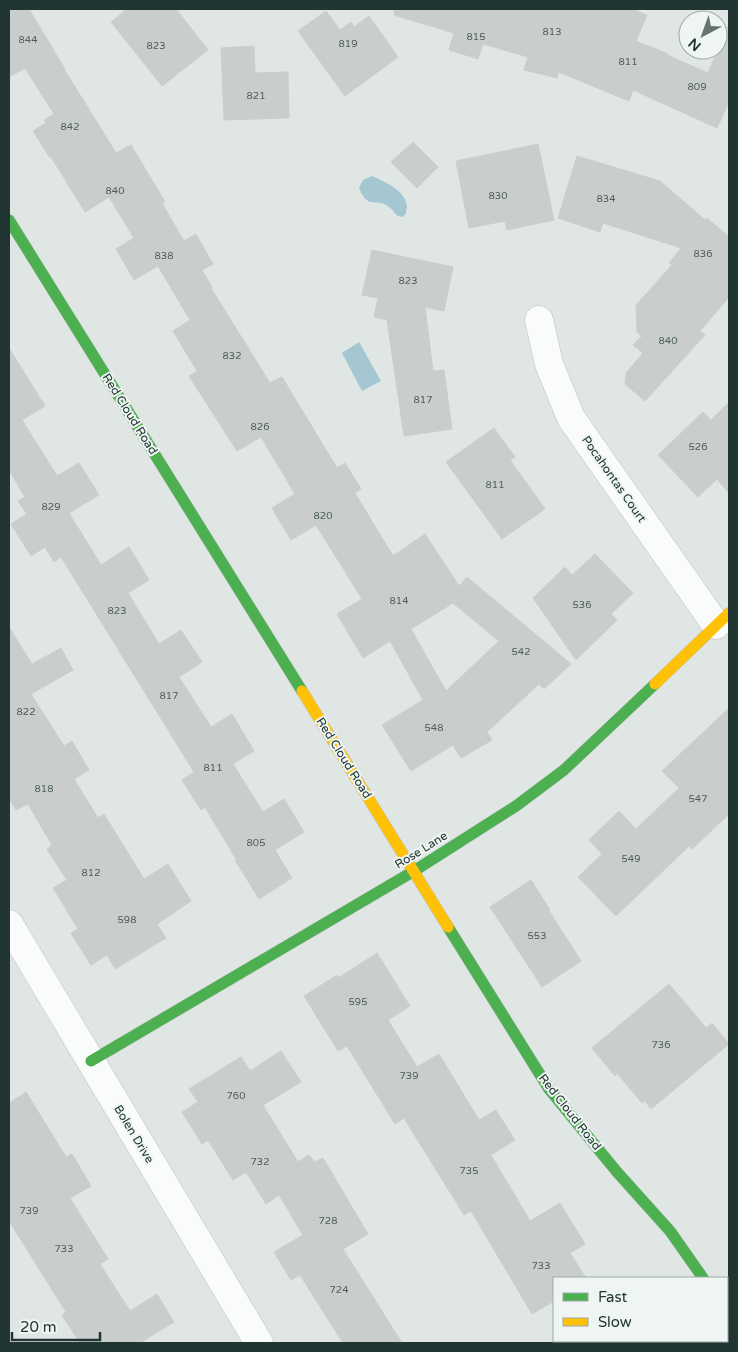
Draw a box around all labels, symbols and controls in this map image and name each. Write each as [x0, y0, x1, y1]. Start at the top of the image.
north arrow [678, 10, 728, 60]
house number: 813 [543, 26, 561, 38]
house number: 815 [467, 31, 485, 43]
house number: 844 [19, 34, 37, 46]
text: N [685, 34, 705, 55]
house number: 819 [339, 38, 357, 50]
house number: 823 [147, 40, 165, 52]
house number: 811 [619, 56, 637, 68]
house number: 809 [688, 81, 706, 93]
house number: 821 [247, 90, 265, 102]
house number: 842 [61, 121, 79, 133]
house number: 840 [106, 185, 124, 197]
house number: 830 [489, 190, 507, 202]
house number: 834 [597, 193, 615, 205]
house number: 836 [694, 248, 712, 260]
house number: 838 [155, 250, 173, 262]
house number: 823 [399, 275, 417, 287]
house number: 840 [659, 335, 677, 347]
house number: 832 [223, 350, 241, 362]
street label: Red Cloud Road [99, 371, 161, 457]
house number: 817 [414, 394, 432, 406]
house number: 826 [251, 421, 269, 433]
street label: Pocahontas Court [579, 433, 649, 525]
house number: 526 [689, 441, 707, 453]
house number: 811 [486, 479, 504, 491]
house number: 829 [42, 501, 60, 513]
house number: 820 [314, 510, 332, 522]
house number: 814 [390, 595, 408, 607]
house number: 536 [573, 599, 591, 611]
house number: 823 [108, 605, 126, 617]
house number: 542 [512, 646, 530, 658]
house number: 817 [160, 690, 178, 702]
house number: 822 [17, 706, 35, 718]
street label: Red Cloud Road [313, 715, 375, 801]
house number: 548 [425, 722, 443, 734]
house number: 811 [204, 762, 222, 774]
house number: 818 [35, 783, 53, 795]
house number: 547 [689, 793, 707, 805]
street label: Rose Lane [392, 828, 450, 872]
house number: 805 [247, 837, 265, 849]
house number: 549 [622, 853, 640, 865]
house number: 812 [82, 867, 100, 879]
house number: 598 [118, 914, 136, 926]
house number: 553 [528, 930, 546, 942]
house number: 595 [349, 996, 367, 1008]
house number: 736 [652, 1039, 670, 1051]
house number: 739 [400, 1070, 418, 1082]
street label: Red Cloud Road [536, 1071, 604, 1153]
house number: 760 [227, 1090, 245, 1102]
street label: Bolen Drive [111, 1102, 157, 1166]
house number: 732 [251, 1156, 269, 1168]
house number: 735 [460, 1165, 478, 1177]
house number: 739 [20, 1205, 38, 1217]
house number: 728 [319, 1215, 337, 1227]
house number: 733 [55, 1243, 73, 1255]
house number: 733 [532, 1260, 550, 1272]
legend [553, 1277, 728, 1342]
house number: 724 [330, 1284, 348, 1296]
text: Fast [598, 1288, 628, 1306]
scale bar [12, 1310, 100, 1342]
text: Slow [598, 1313, 632, 1331]
text: 20 m [20, 1318, 57, 1336]

